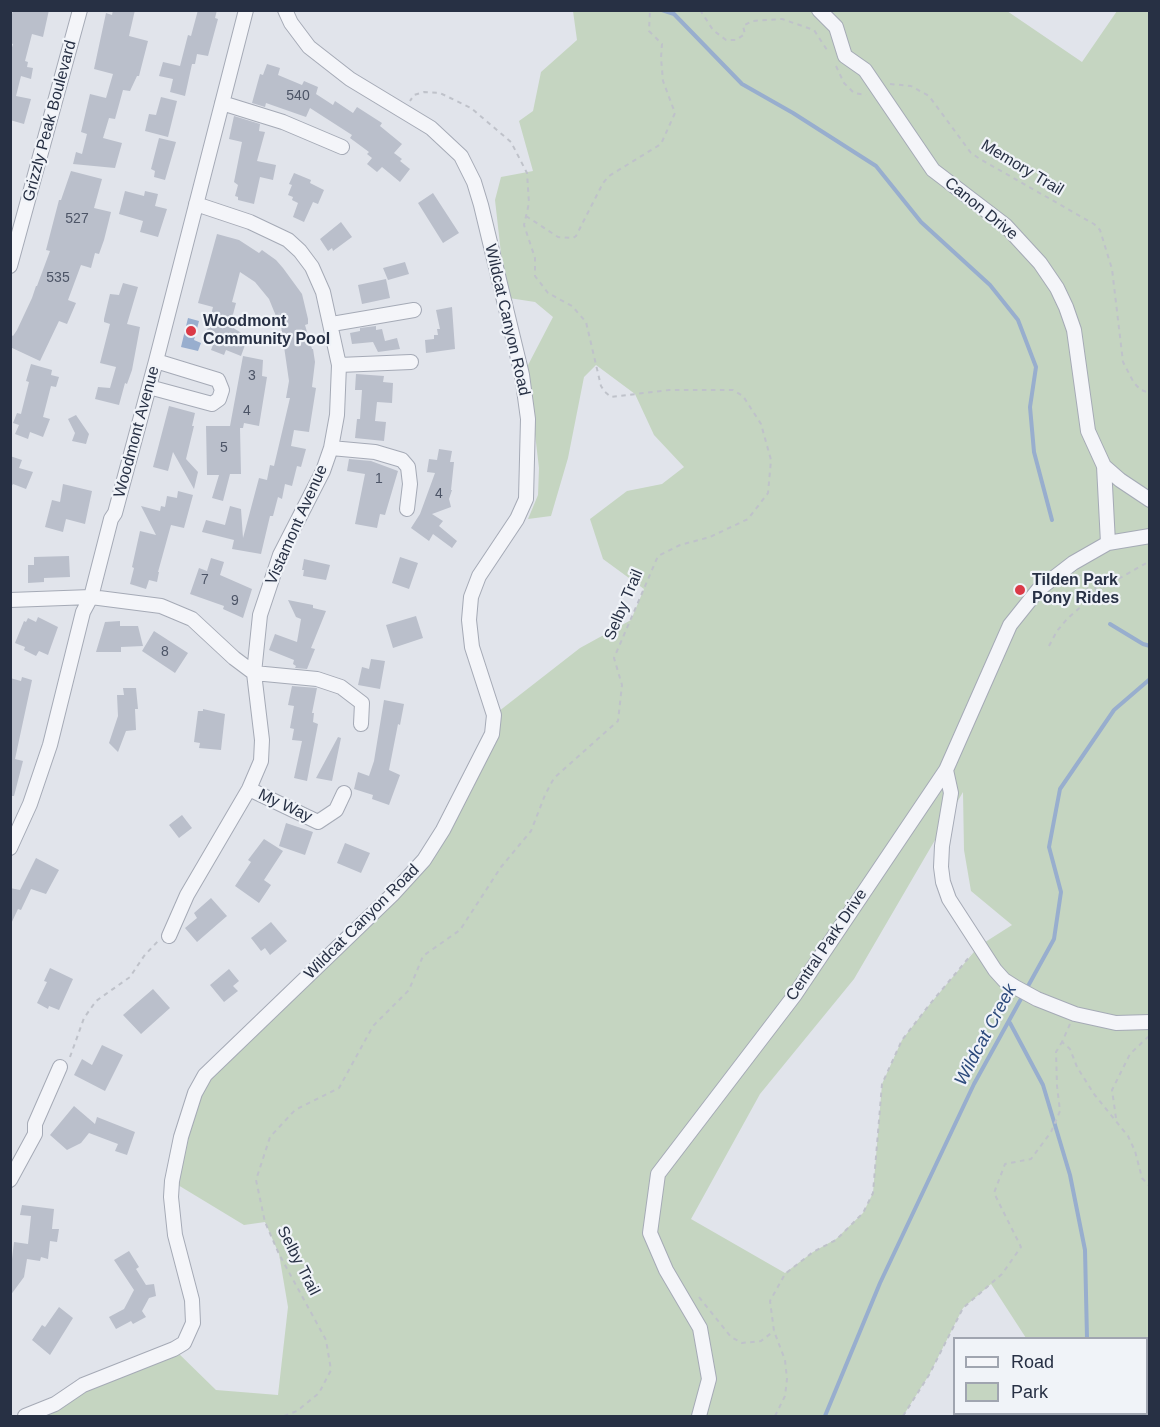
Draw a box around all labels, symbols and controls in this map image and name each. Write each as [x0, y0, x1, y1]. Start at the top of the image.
street label: Grizzly Peak Boulevard [19, 38, 81, 204]
house number: 540 [286, 88, 310, 104]
street label: Memory Trail [977, 136, 1067, 200]
street label: Canon Drive [940, 174, 1022, 244]
house number: 527 [65, 211, 89, 227]
street label: Wildcat Canyon Road [480, 242, 534, 398]
house number: 535 [46, 270, 70, 286]
place label: Woodmont Community Pool [203, 312, 330, 350]
marker: Woodmont Community Pool [184, 324, 198, 338]
street label: Woodmont Avenue [110, 364, 164, 500]
house number: 3 [248, 368, 256, 384]
house number: 4 [243, 403, 251, 419]
house number: 5 [220, 440, 228, 456]
street label: Vistamont Avenue [262, 462, 332, 588]
house number: 1 [375, 471, 383, 487]
house number: 4 [435, 486, 443, 502]
street label: Selby Trail [601, 567, 647, 643]
place label: Tilden Park Pony Rides [1032, 571, 1119, 609]
house number: 7 [201, 572, 209, 588]
marker: Tilden Park Pony Rides [1013, 583, 1027, 597]
house number: 9 [231, 593, 239, 609]
house number: 8 [161, 644, 169, 660]
street label: My Way [255, 785, 315, 827]
street label: Wildcat Canyon Road [301, 861, 423, 983]
street label: Central Park Drive [782, 885, 872, 1005]
water label: Wildcat Creek [950, 981, 1022, 1089]
street label: Selby Trail [272, 1223, 324, 1299]
legend [953, 1337, 1148, 1415]
text: Road [1011, 1352, 1054, 1372]
text: Park [1011, 1382, 1048, 1402]

